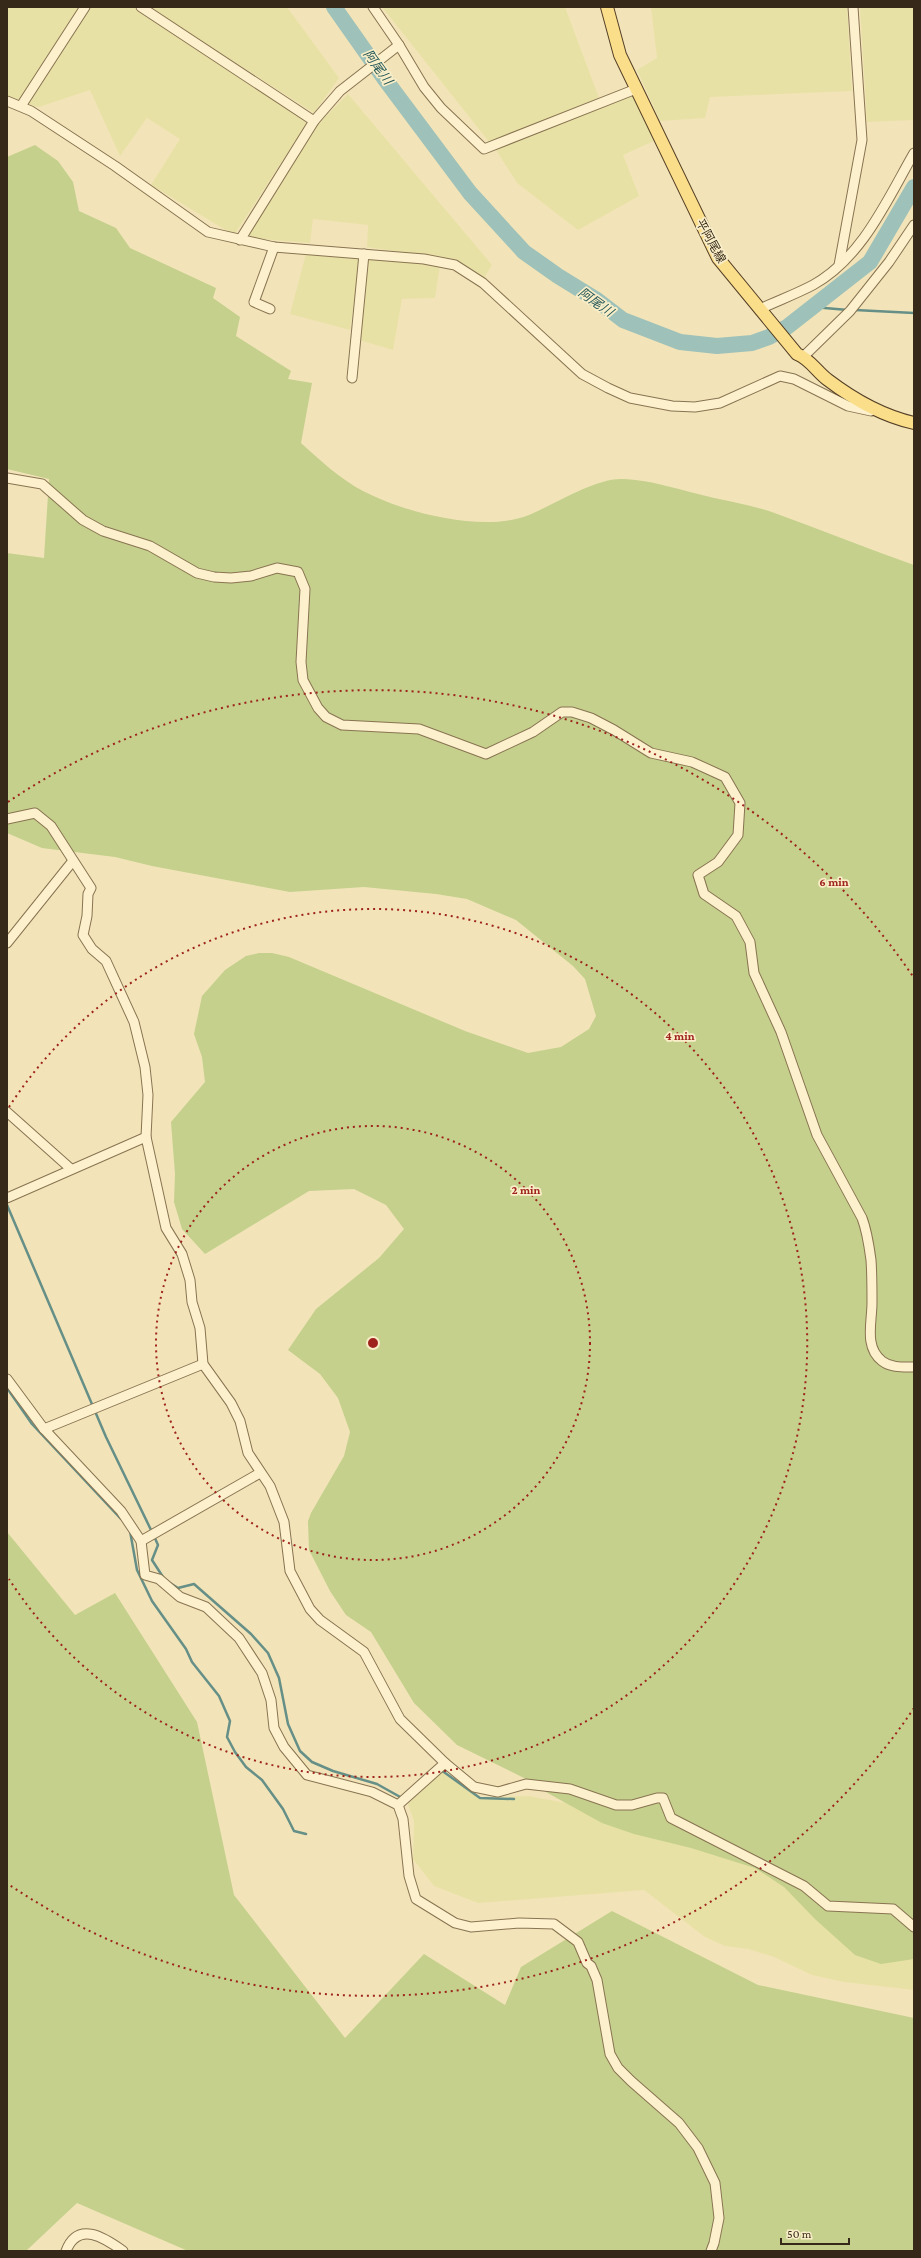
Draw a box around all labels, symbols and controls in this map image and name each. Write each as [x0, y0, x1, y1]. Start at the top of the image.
water label: 阿尾川 [360, 47, 397, 89]
street label: 平阿尾線 [693, 217, 729, 265]
water label: 阿尾川 [576, 285, 618, 320]
text: 6 min [819, 875, 849, 889]
text: 4 min [665, 1029, 695, 1043]
text: 2 min [512, 1183, 541, 1197]
centre of rings [366, 1336, 380, 1350]
scale bar [781, 2220, 849, 2246]
text: 50 m [787, 2227, 812, 2241]

